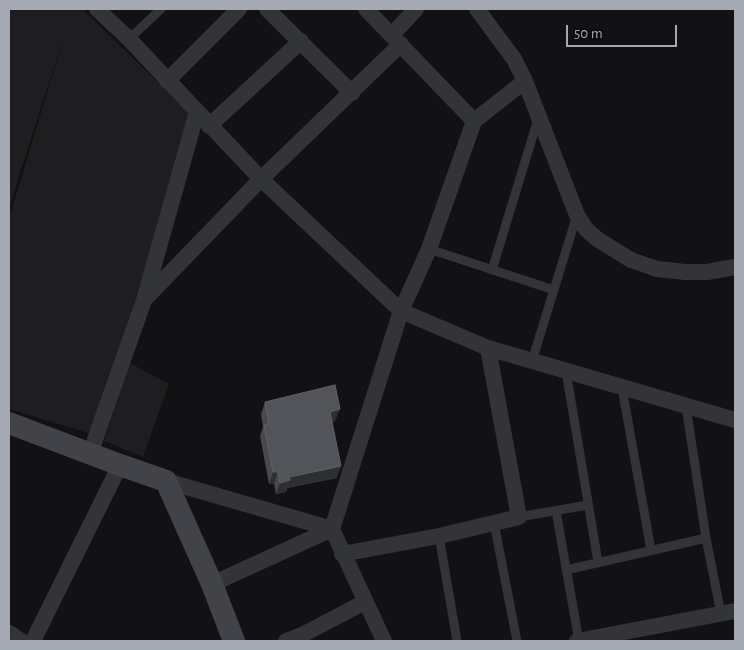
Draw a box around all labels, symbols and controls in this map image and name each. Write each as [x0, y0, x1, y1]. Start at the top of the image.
scale bar [569, 15, 680, 47]
text: 50 m [574, 26, 603, 41]

